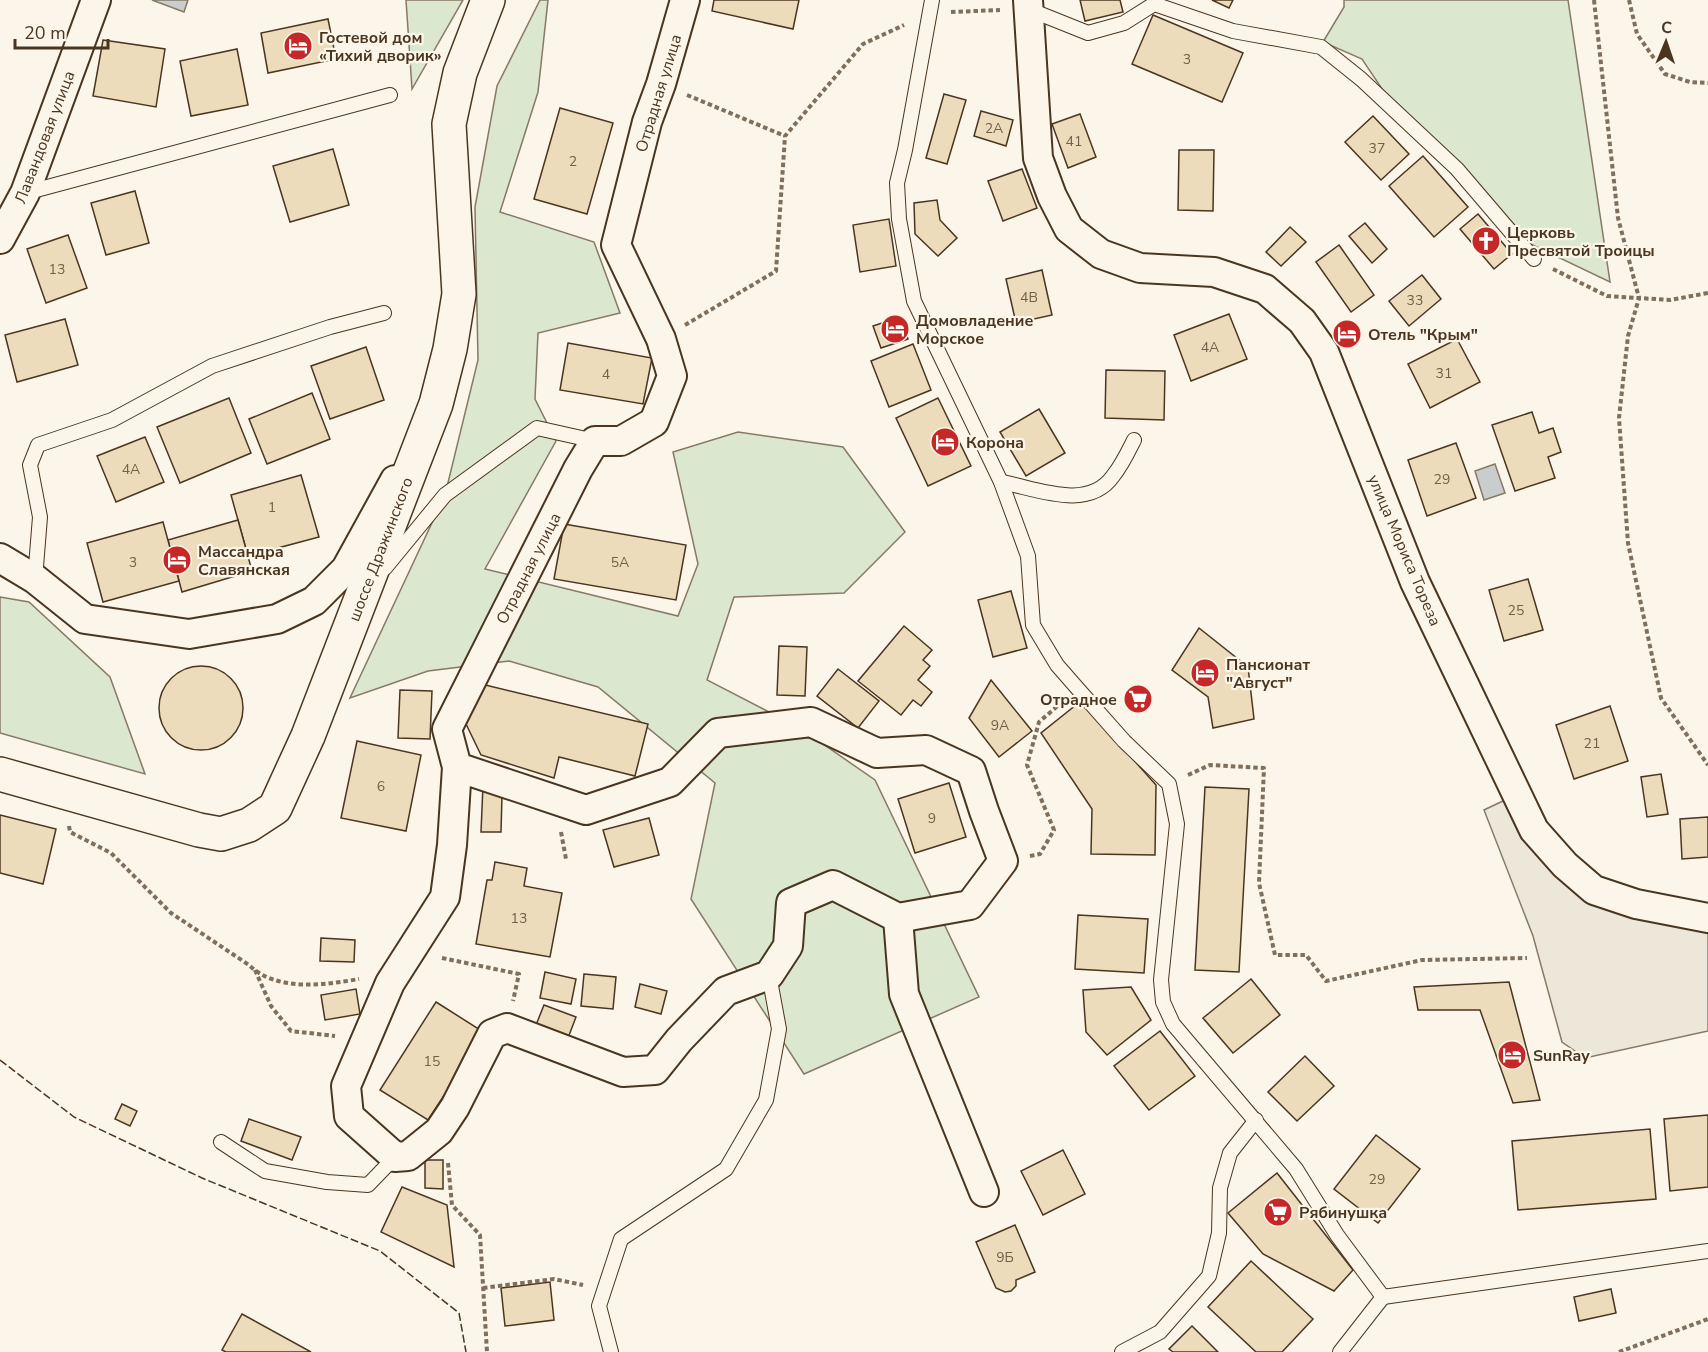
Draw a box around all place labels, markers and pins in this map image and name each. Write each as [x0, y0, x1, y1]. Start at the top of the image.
place label: Гостевой дом «Тихий дворик» [319, 27, 442, 67]
hotel icon: Гостевой дом «Тихий дворик» [282, 30, 314, 62]
place label: Церковь Пресвятой Троицы [1507, 222, 1655, 262]
church icon: Церковь Пресвятой Троицы [1470, 225, 1502, 257]
place label: Домовладение Морское [916, 310, 1033, 350]
hotel icon: Домовладение Морское [879, 313, 911, 345]
hotel icon: Отель "Крым" [1331, 318, 1363, 350]
place label: Отель "Крым" [1368, 324, 1478, 346]
hotel icon: Корона [929, 426, 961, 458]
place label: Корона [966, 432, 1024, 454]
place label: Массандра Славянская [198, 541, 290, 581]
hotel icon: Массандра Славянская [161, 544, 193, 576]
place label: Пансионат "Август" [1226, 654, 1311, 694]
hotel icon: Пансионат "Август" [1189, 657, 1221, 689]
supermarket icon: Отрадное [1122, 683, 1154, 715]
place label: Отрадное [1040, 689, 1117, 711]
hotel icon: SunRay [1496, 1039, 1528, 1071]
place label: SunRay [1533, 1045, 1590, 1067]
supermarket icon: Рябинушка [1262, 1196, 1294, 1228]
place label: Рябинушка [1299, 1202, 1387, 1224]

